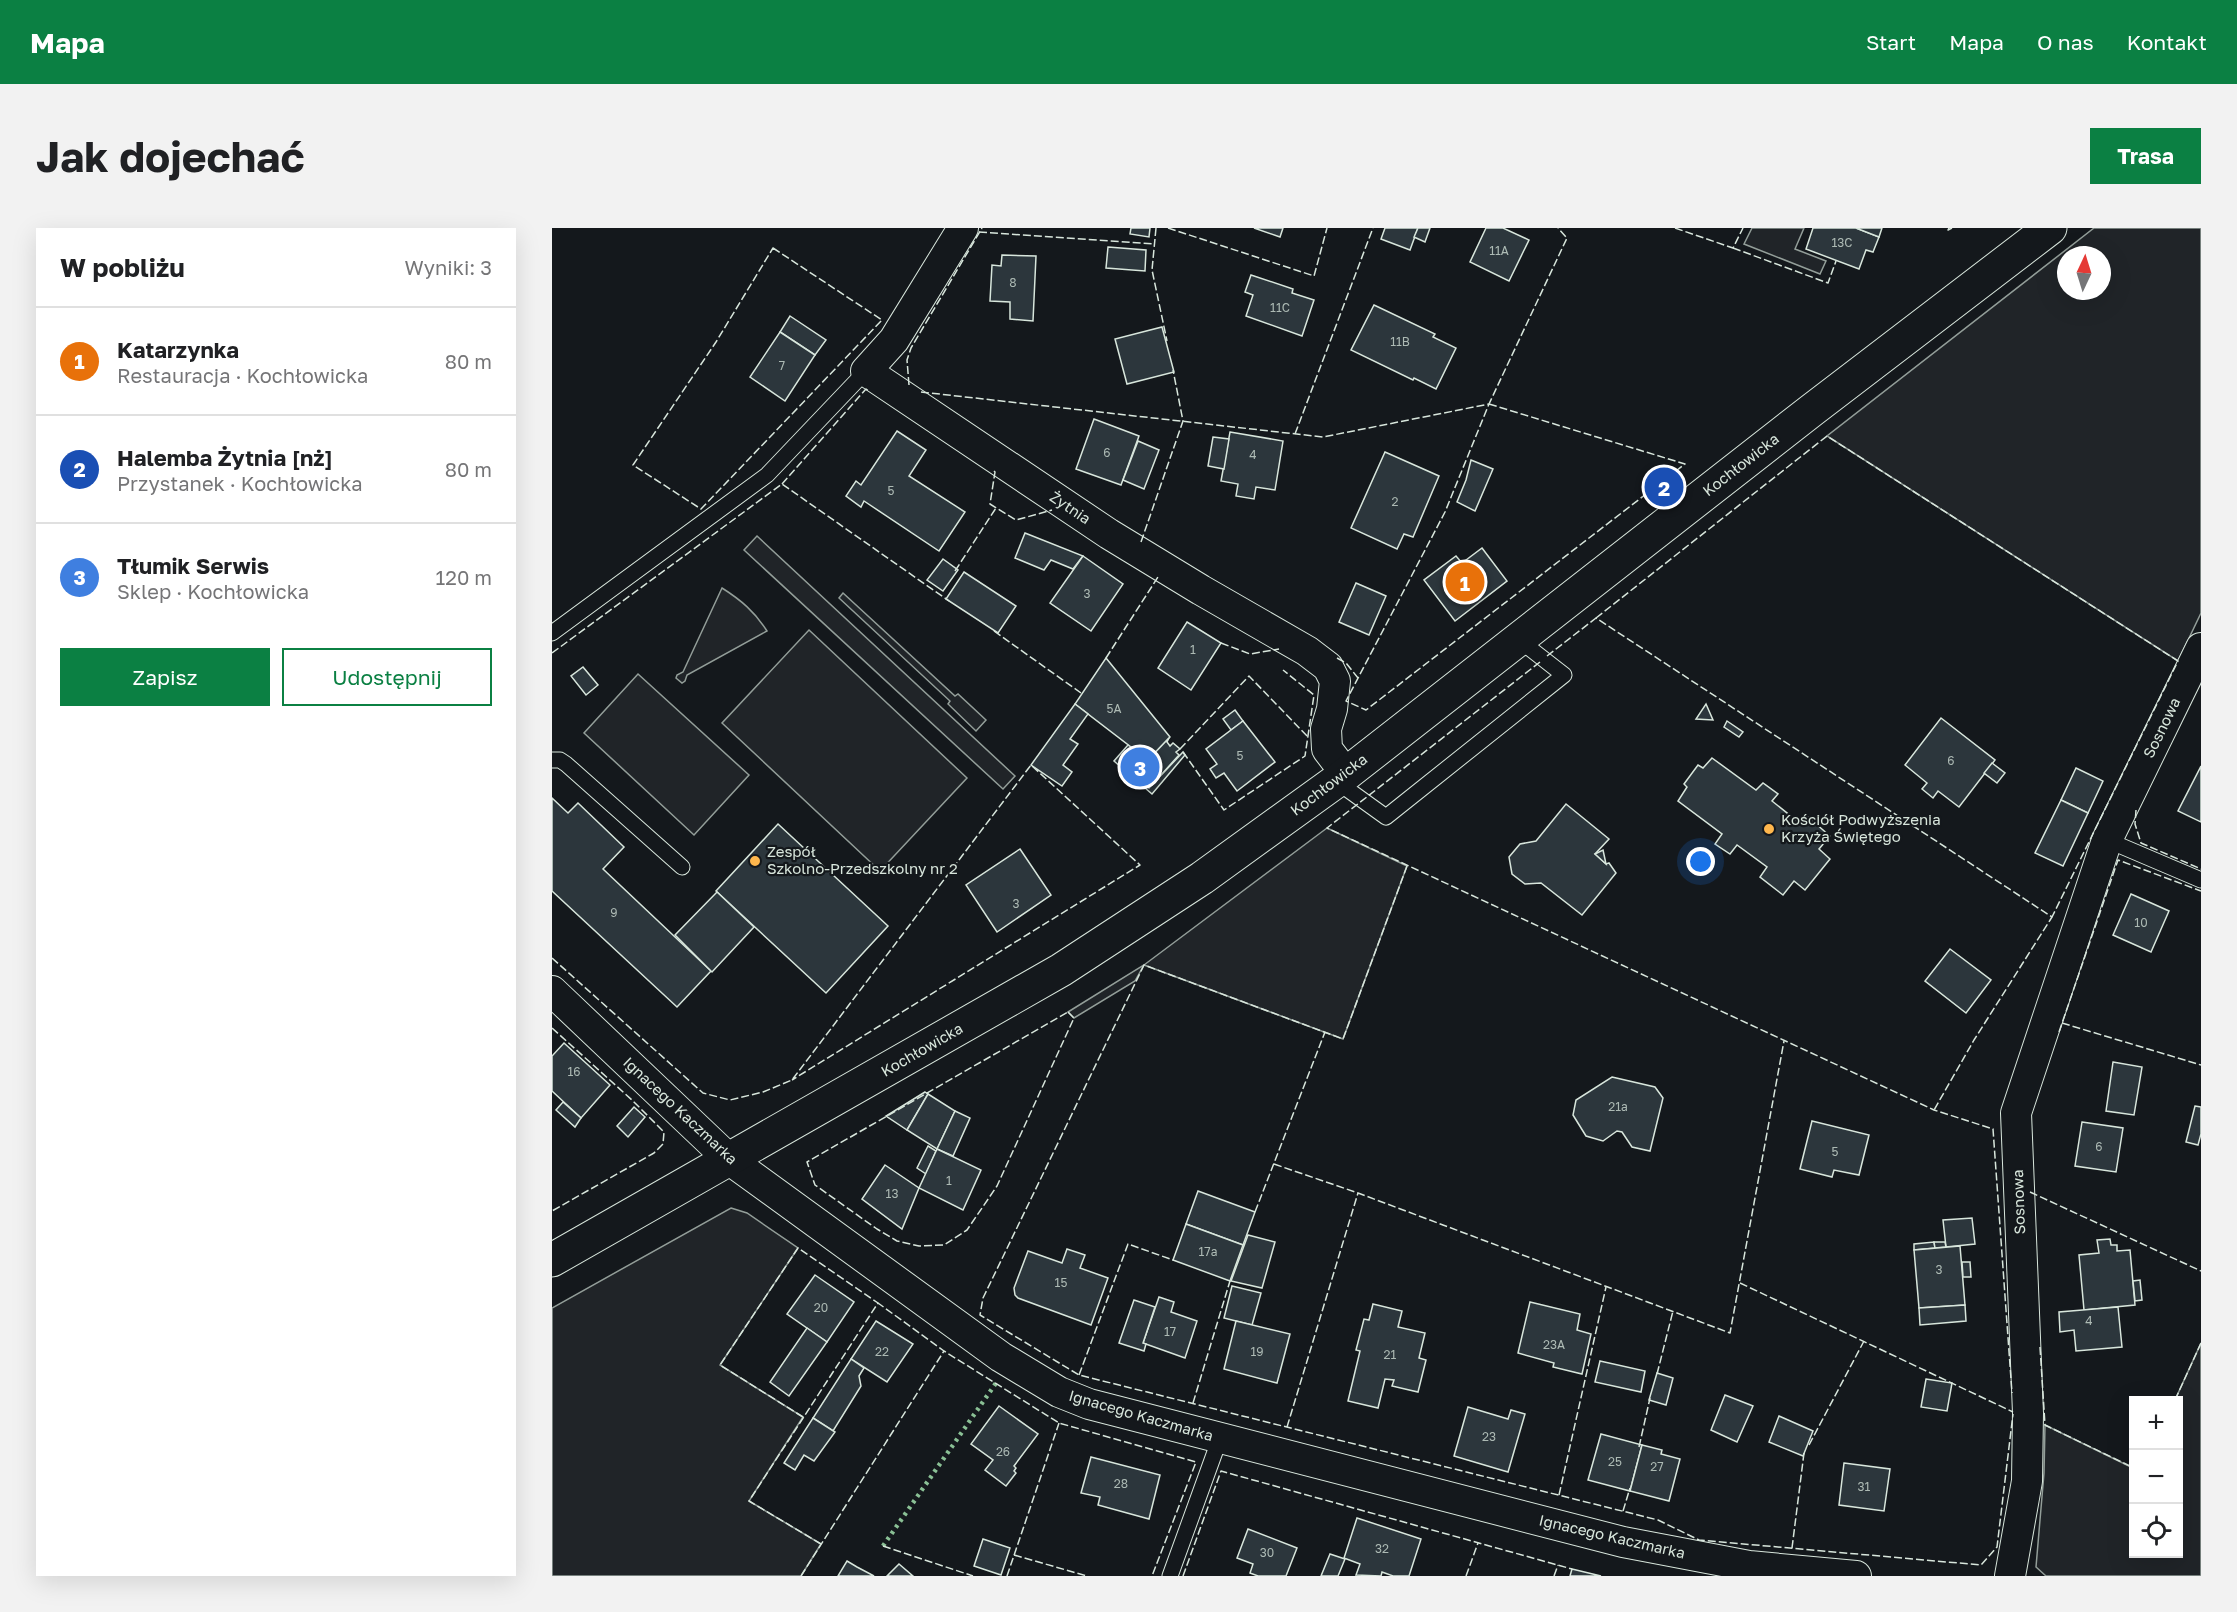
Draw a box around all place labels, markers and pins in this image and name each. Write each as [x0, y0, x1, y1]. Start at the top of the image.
pin: 2 [1644, 464, 1684, 510]
pin: 1 [1446, 560, 1484, 604]
pin: 3 [1120, 744, 1160, 790]
place label: Kościół Podwyższenia Krzyża Świętego [1781, 810, 1941, 845]
marker: Kościół Podwyższenia Krzyża Świętego [1762, 822, 1776, 836]
place label: Zespół Szkolno-Przedszkolny nr 2 [767, 842, 958, 877]
marker: Zespół Szkolno-Przedszkolny nr 2 [748, 854, 762, 868]

